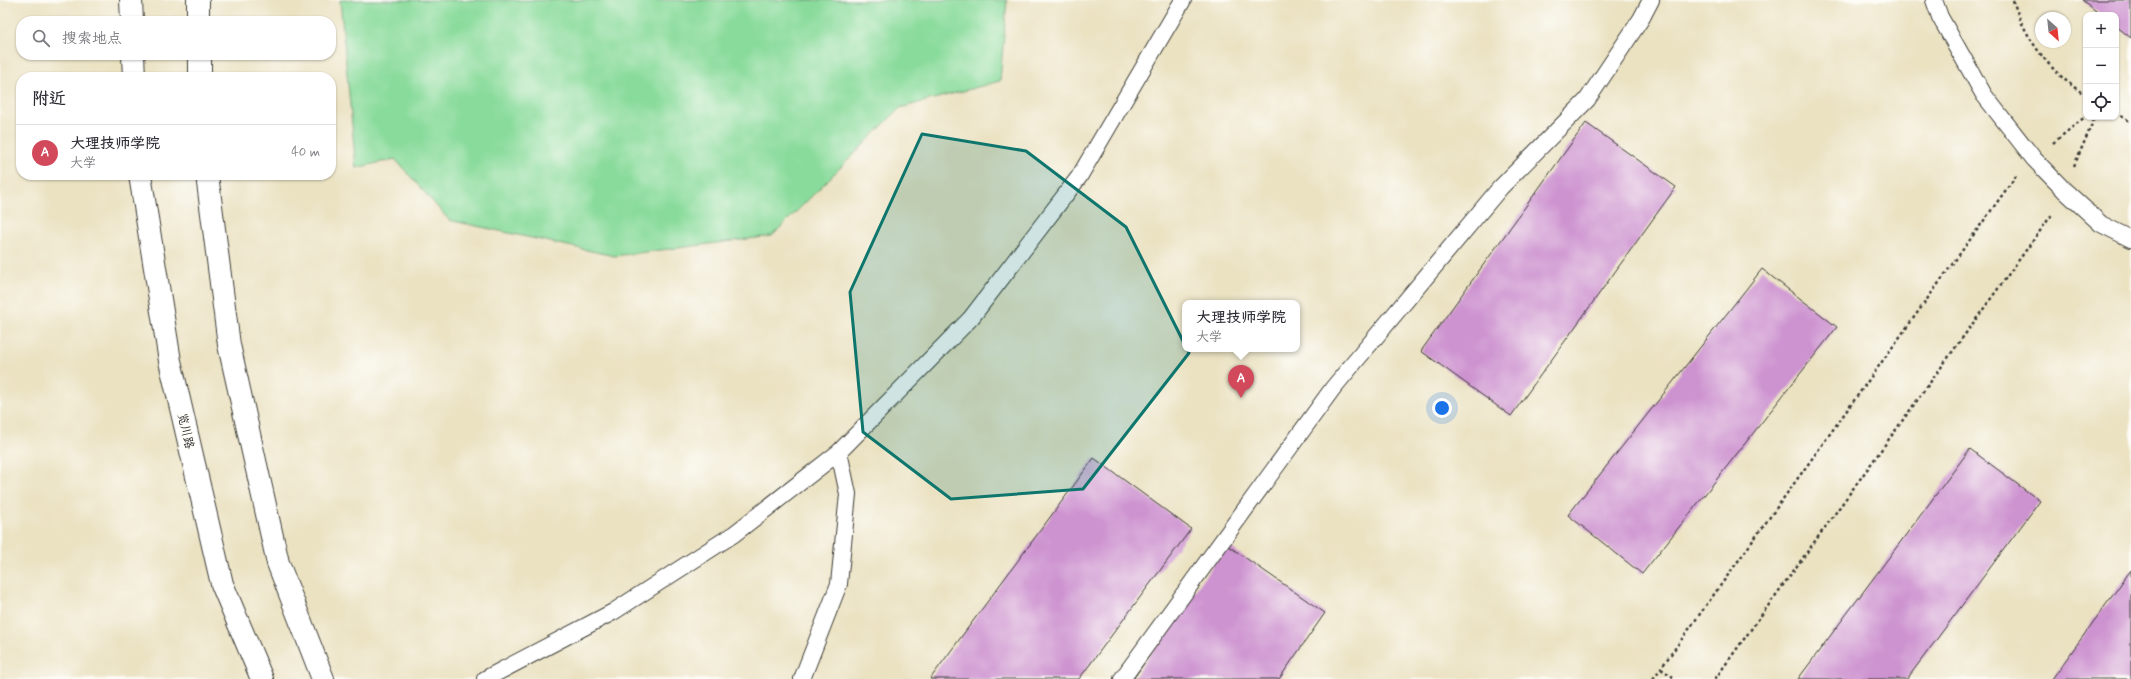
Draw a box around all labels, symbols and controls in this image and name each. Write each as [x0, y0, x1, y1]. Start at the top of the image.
north arrow [2035, 12, 2071, 48]
map controls [2083, 12, 2119, 120]
button: + [2083, 12, 2119, 48]
search box [16, 16, 336, 60]
icon: search [30, 27, 52, 49]
text: 搜索地点 [62, 29, 122, 49]
button: − [2083, 48, 2119, 84]
button: locate [2083, 84, 2119, 120]
text: 附近 [32, 88, 66, 110]
text: 大理技师学院 [70, 134, 160, 154]
text: A [41, 144, 49, 161]
text: 40 m [291, 144, 320, 161]
text: 大学 [70, 155, 96, 172]
popup [1182, 300, 1300, 352]
text: 大理技师学院 [1196, 308, 1286, 328]
text: 大学 [1196, 329, 1222, 346]
pin: A [1228, 365, 1254, 398]
your location [1432, 398, 1452, 418]
street label: 览川路 [173, 412, 197, 451]

